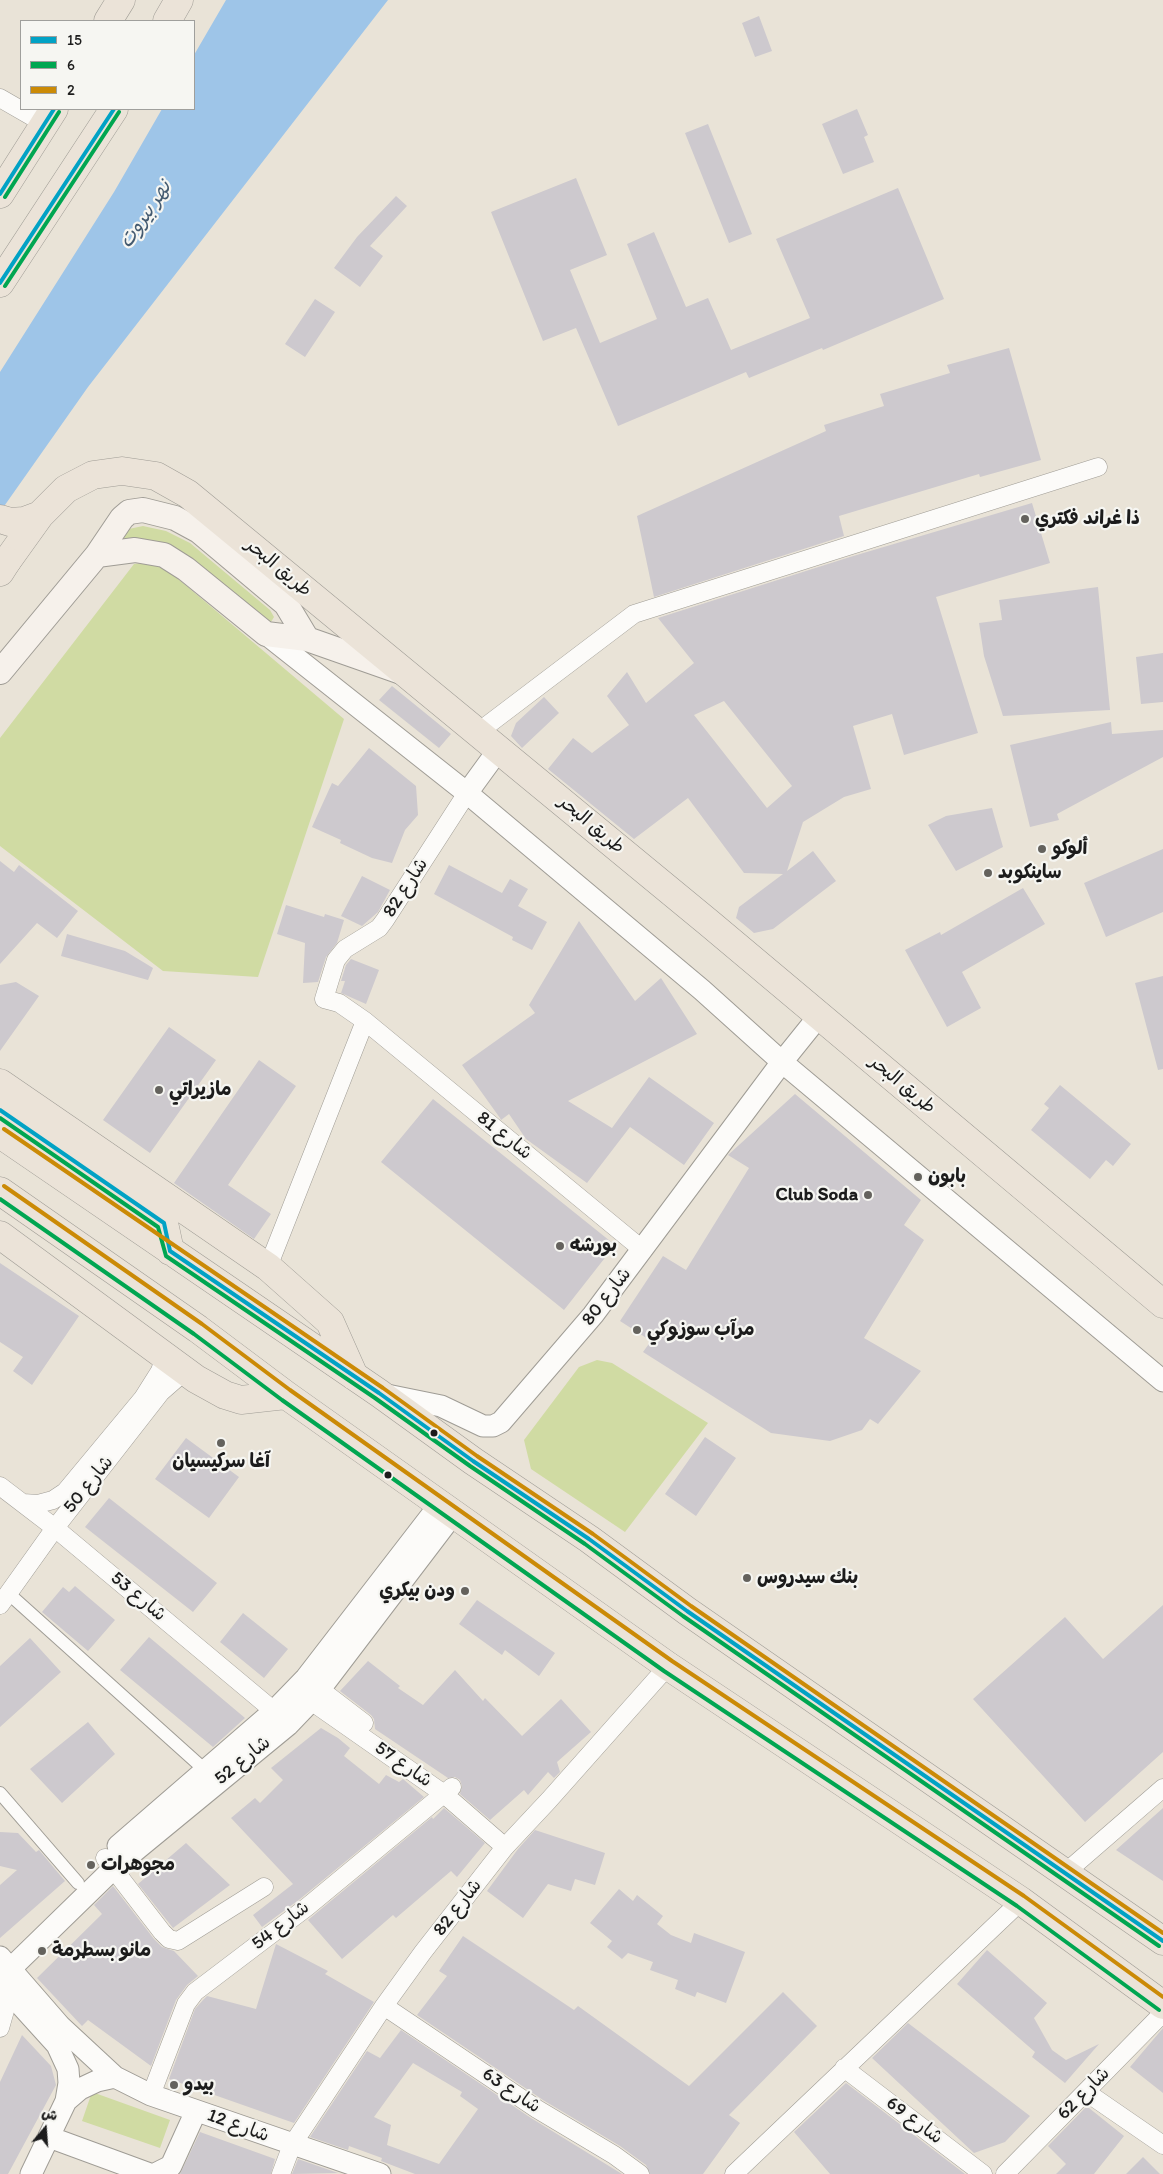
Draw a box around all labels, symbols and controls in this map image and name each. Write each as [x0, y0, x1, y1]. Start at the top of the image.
legend [20, 20, 195, 110]
text: 15 [67, 31, 82, 49]
text: 6 [67, 56, 75, 74]
text: 2 [67, 81, 75, 99]
water label: نهر بيروت [115, 177, 177, 253]
place label: ذا غراند فكتري [1035, 508, 1140, 530]
marker: ذا غراند فكتري [1019, 513, 1031, 525]
street label: طريق البحر [240, 534, 316, 602]
street label: طريق البحر [553, 791, 629, 859]
place label: ألوكو [1052, 838, 1087, 860]
marker: ألوكو [1036, 843, 1048, 855]
street label: شارع 82 [379, 854, 433, 922]
place label: ساينكوبد [998, 862, 1062, 884]
marker: ساينكوبد [982, 867, 994, 879]
street label: طريق البحر [864, 1051, 940, 1119]
place label: مازيراتي [169, 1079, 232, 1101]
marker: مازيراتي [153, 1084, 165, 1096]
street label: شارع 81 [472, 1107, 536, 1165]
place label: بابون [928, 1166, 966, 1188]
marker: بابون [912, 1171, 924, 1183]
place label: Club Soda [776, 1184, 858, 1206]
marker: Club Soda [862, 1189, 874, 1201]
place label: بورشه [570, 1235, 617, 1257]
marker: بورشه [554, 1240, 566, 1252]
street label: شارع 80 [577, 1263, 637, 1331]
place label: مرآب سوزوكي [647, 1319, 755, 1341]
marker: مرآب سوزوكي [631, 1324, 643, 1336]
unlabelled marker [429, 1428, 439, 1438]
marker: آغا سركيسيان [215, 1437, 227, 1449]
place label: آغا سركيسيان [172, 1451, 270, 1473]
street label: شارع 50 [59, 1452, 119, 1518]
unlabelled marker [383, 1470, 393, 1480]
street label: شارع 53 [105, 1567, 171, 1627]
place label: بنك سيدروس [757, 1567, 858, 1589]
marker: بنك سيدروس [741, 1572, 753, 1584]
place label: ودن بيكري [379, 1580, 455, 1602]
marker: ودن بيكري [459, 1585, 471, 1597]
street label: شارع 52 [210, 1732, 276, 1790]
street label: شارع 57 [370, 1737, 436, 1793]
place label: مجوهرات [101, 1854, 175, 1876]
marker: مجوهرات [85, 1859, 97, 1871]
street label: شارع 82 [429, 1875, 487, 1941]
street label: شارع 54 [248, 1896, 314, 1956]
place label: مانو بسطرمة [52, 1940, 151, 1962]
marker: مانو بسطرمة [36, 1945, 48, 1957]
street label: شارع 63 [477, 2063, 545, 2119]
street label: شارع 62 [1053, 2063, 1115, 2125]
place label: بيدو [184, 2074, 214, 2096]
marker: بيدو [168, 2079, 180, 2091]
street label: شارع 69 [881, 2092, 947, 2150]
north arrow [20, 2104, 70, 2154]
text: ش [40, 2104, 60, 2125]
street label: شارع 12 [204, 2104, 272, 2148]

